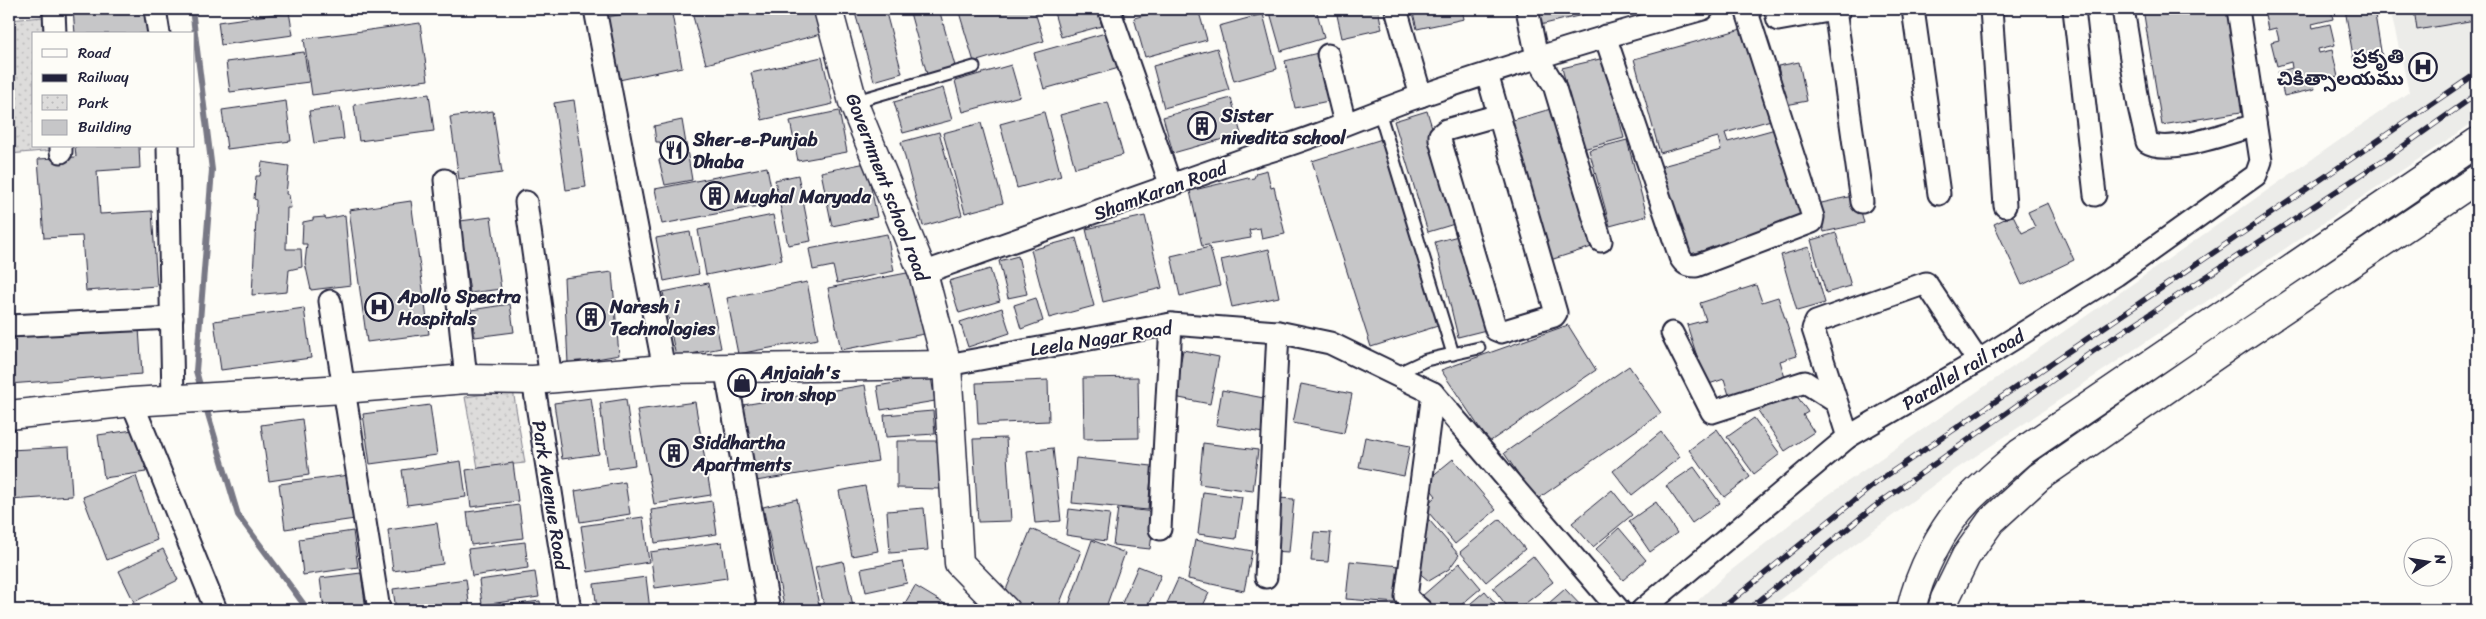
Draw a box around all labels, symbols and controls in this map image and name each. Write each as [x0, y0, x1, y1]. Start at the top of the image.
legend [32, 32, 195, 148]
text: Road [78, 40, 111, 66]
place label: ప్రకృతి చికిత్సాలయము [2277, 40, 2404, 95]
hospital icon: ప్రకృతి చికిత్సాలయము [2408, 52, 2438, 82]
text: Railway [78, 64, 129, 90]
street label: Government school road [836, 88, 939, 288]
text: Park [78, 90, 109, 116]
place label: Sister nivedita school [1220, 99, 1347, 154]
building icon: Sister nivedita school [1187, 111, 1217, 141]
text: Building [78, 114, 132, 140]
place label: Sher-e-Punjab Dhaba [692, 123, 818, 178]
restaurant icon: Sher-e-Punjab Dhaba [659, 135, 689, 165]
street label: ShamKaran Road [1089, 151, 1233, 230]
place label: Mughal Maryada [733, 180, 871, 213]
building icon: Mughal Maryada [700, 181, 730, 211]
place label: Apollo Spectra Hospitals [397, 280, 522, 335]
place label: Naresh i Technologies [609, 290, 716, 345]
hospital icon: Apollo Spectra Hospitals [364, 292, 394, 322]
building icon: Naresh i Technologies [576, 302, 606, 332]
street label: Leela Nagar Road [1028, 311, 1176, 366]
street label: Parallel rail road [1895, 319, 2032, 419]
place label: Anjaiah's iron shop [760, 356, 841, 411]
shop icon: Anjaiah's iron shop [727, 368, 757, 398]
street label: Park Avenue Road [522, 418, 579, 574]
place label: Siddhartha Apartments [692, 426, 793, 481]
building icon: Siddhartha Apartments [659, 438, 689, 468]
north arrow [2404, 536, 2454, 586]
text: N [2427, 551, 2454, 567]

